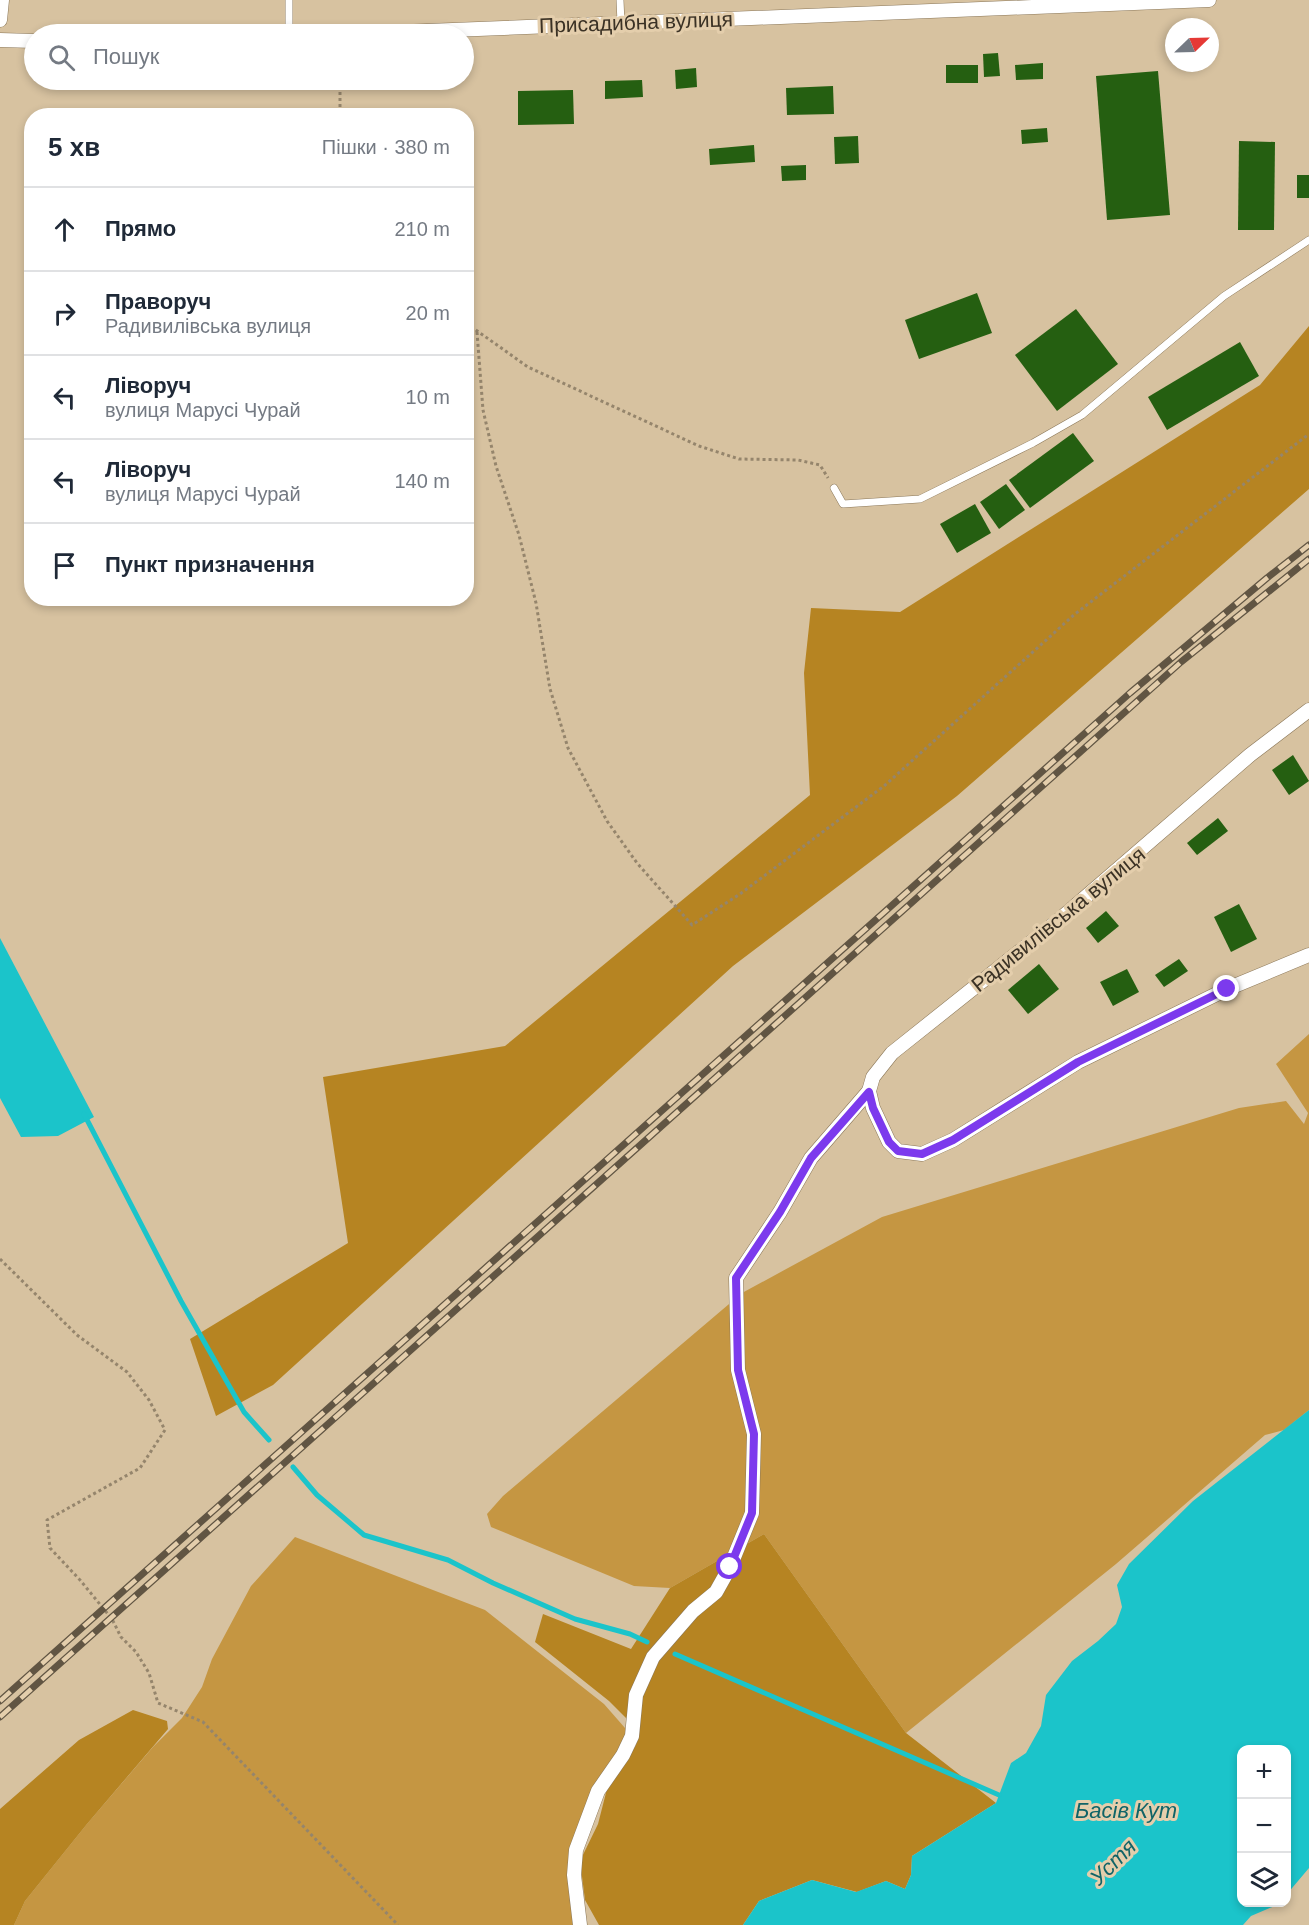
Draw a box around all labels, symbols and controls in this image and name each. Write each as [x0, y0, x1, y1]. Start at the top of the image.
street label: Присадибна вулиця [539, 7, 733, 37]
north arrow [1165, 18, 1219, 72]
search box [24, 24, 474, 90]
icon: search [45, 41, 78, 74]
text: Пошук [93, 44, 159, 69]
text: 5 хв [48, 132, 100, 162]
text: Пішки · 380 m [322, 136, 450, 158]
icon: ahead [48, 213, 81, 246]
text: Прямо [105, 216, 176, 241]
text: 210 m [394, 218, 450, 240]
text: Праворуч [105, 289, 211, 314]
icon: right [48, 297, 81, 330]
text: 20 m [406, 302, 450, 324]
text: Радивилівська вулиця [105, 315, 311, 337]
text: Ліворуч [105, 373, 191, 398]
icon: left [48, 381, 81, 414]
text: 10 m [406, 386, 450, 408]
text: вулиця Марусі Чурай [105, 399, 301, 421]
text: Ліворуч [105, 457, 191, 482]
icon: left [48, 465, 81, 498]
text: 140 m [394, 470, 450, 492]
text: вулиця Марусі Чурай [105, 483, 301, 505]
icon: arrive [48, 549, 81, 582]
text: Пункт призначення [105, 552, 315, 577]
street label: Радивилівська вулиця [967, 842, 1149, 996]
route end [1213, 975, 1239, 1001]
route start [716, 1553, 742, 1579]
map controls [1237, 1745, 1291, 1907]
button: + [1237, 1745, 1291, 1799]
water label: Басів Кут [1075, 1798, 1177, 1823]
button: − [1237, 1799, 1291, 1853]
water label: Устя [1084, 1834, 1141, 1891]
button: layers [1237, 1853, 1291, 1907]

